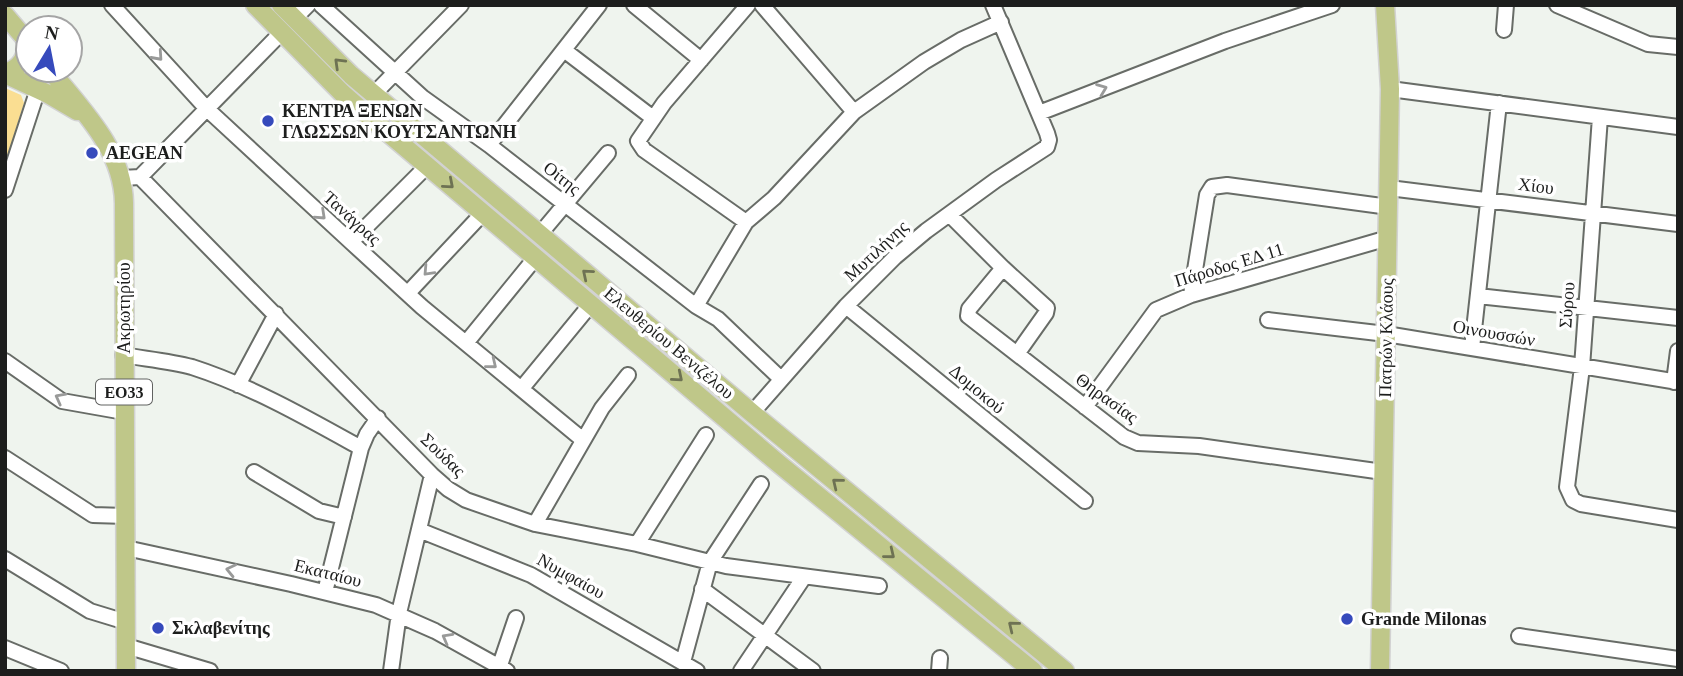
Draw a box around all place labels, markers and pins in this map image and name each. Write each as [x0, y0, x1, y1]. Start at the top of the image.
place label: ΚΕΝΤΡΑ ΞΕΝΩΝ ΓΛΩΣΣΩΝ ΚΟΥΤΣΑΝΤΩΝΗ [282, 101, 516, 142]
marker: ΚΕΝΤΡΑ ΞΕΝΩΝ ΓΛΩΣΣΩΝ ΚΟΥΤΣΑΝΤΩΝΗ [260, 113, 276, 129]
place label: AEGEAN [106, 143, 183, 163]
marker: AEGEAN [84, 145, 100, 161]
place label: Grande Milonas [1361, 609, 1487, 629]
marker: Grande Milonas [1339, 611, 1355, 627]
place label: Σκλαβενίτης [172, 618, 270, 638]
marker: Σκλαβενίτης [150, 620, 166, 636]

